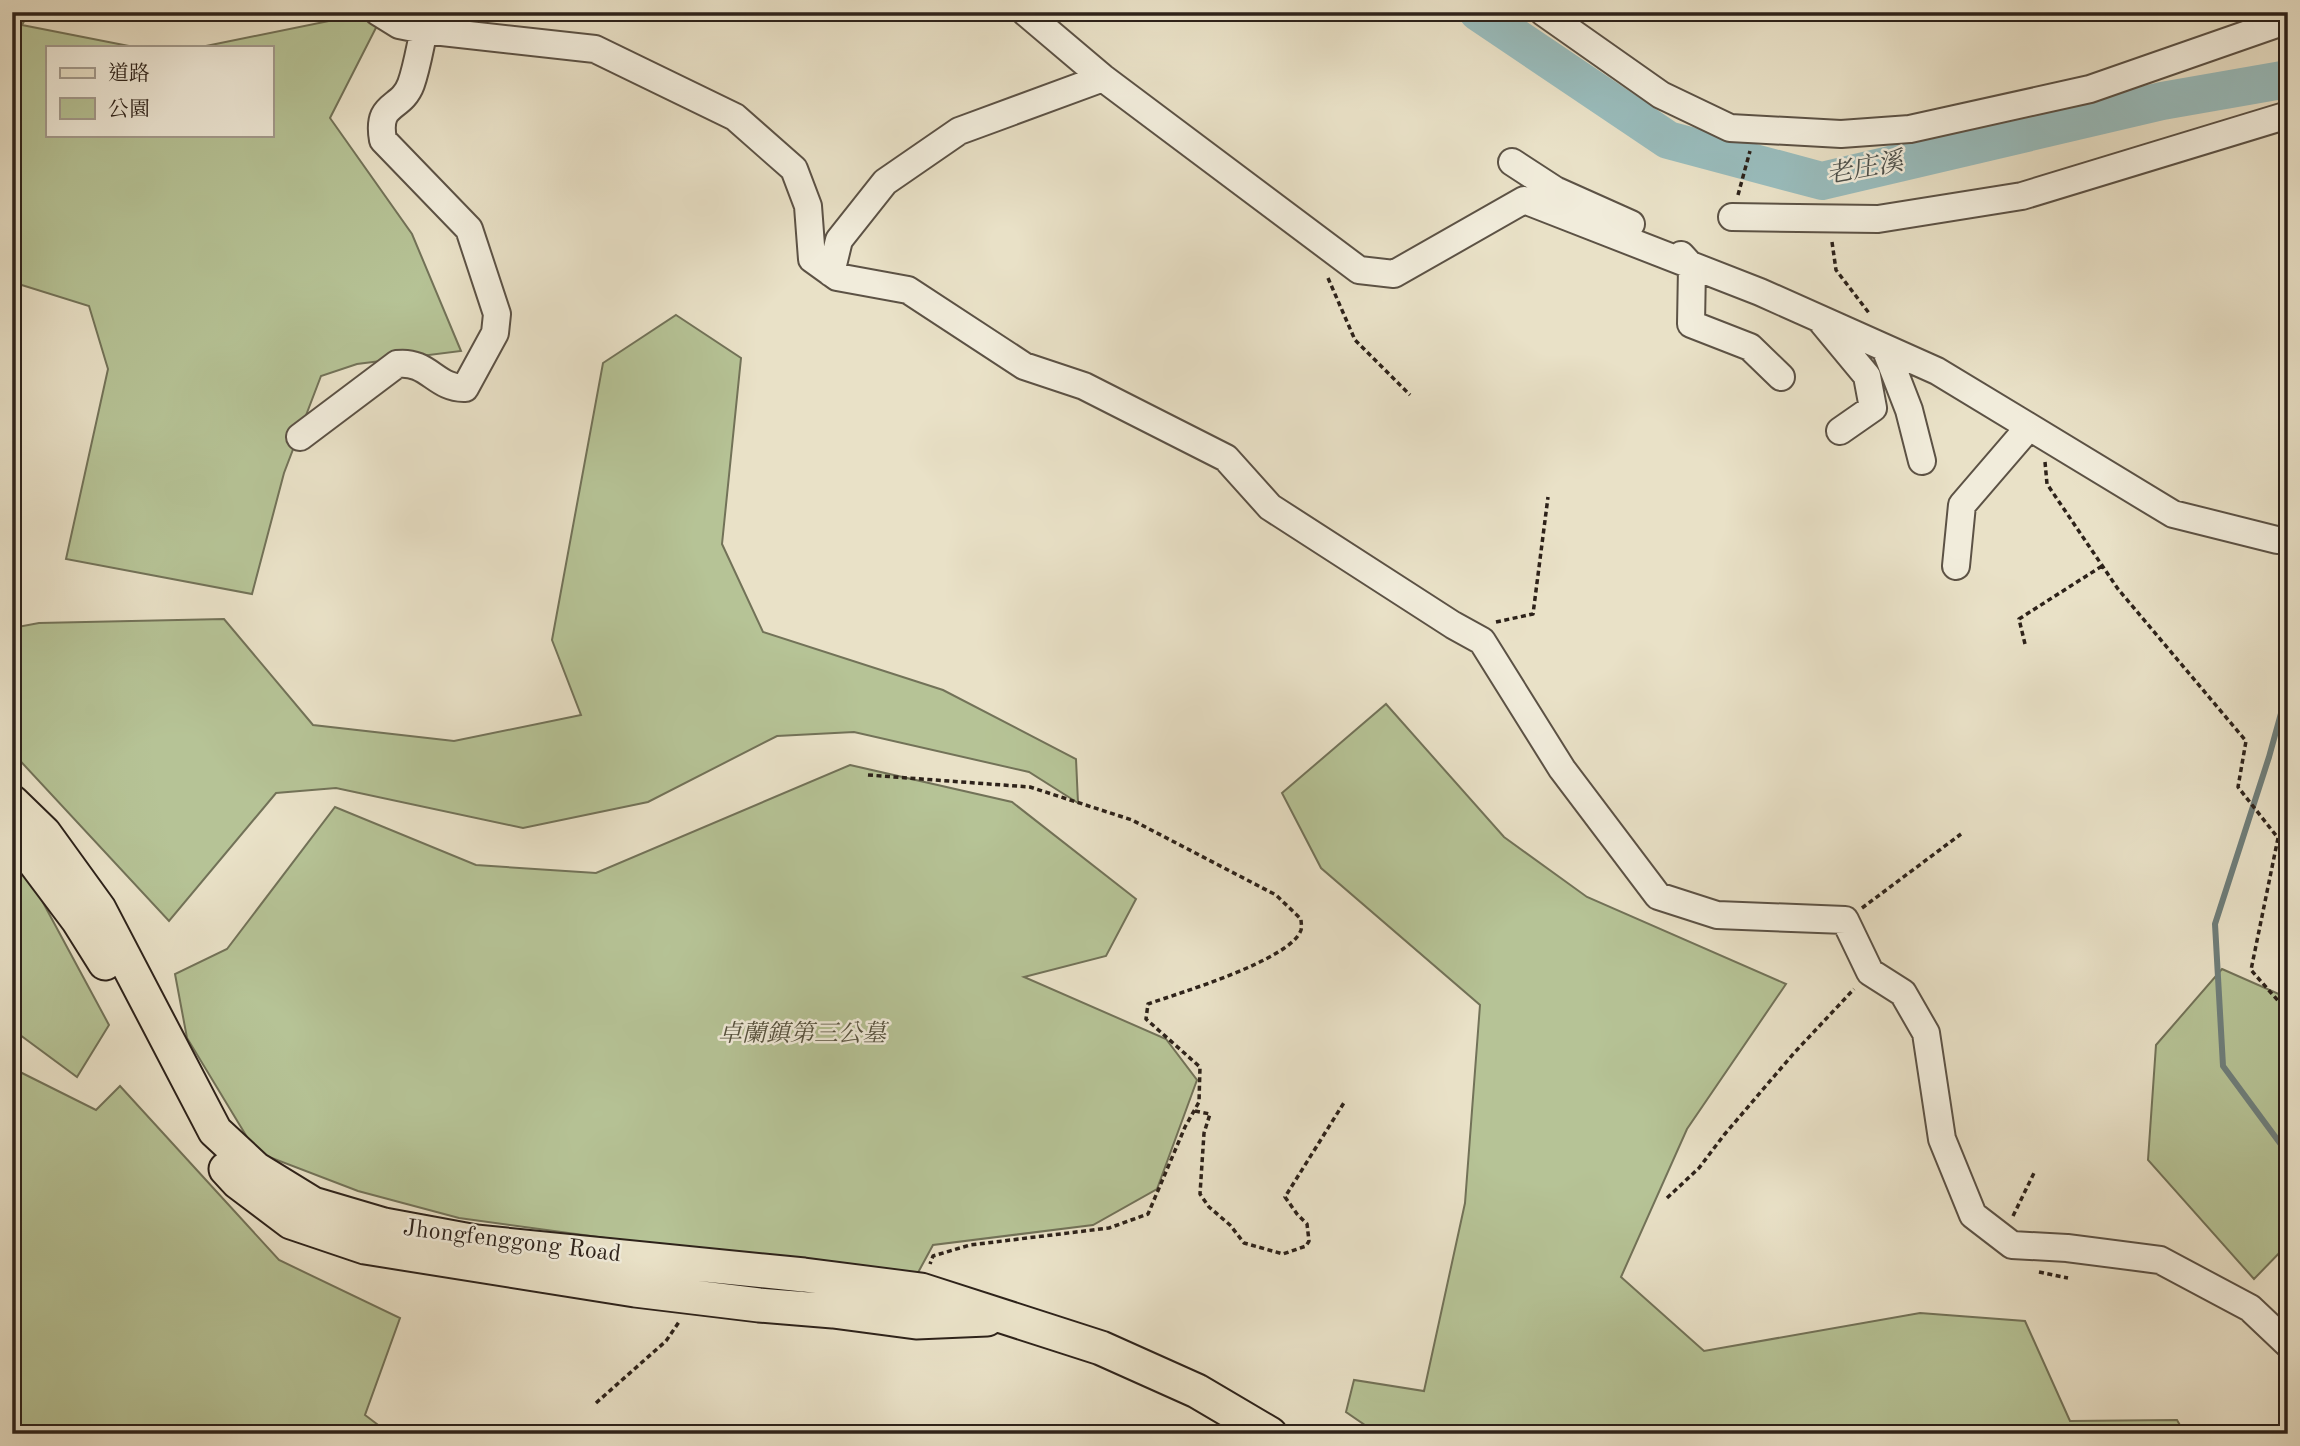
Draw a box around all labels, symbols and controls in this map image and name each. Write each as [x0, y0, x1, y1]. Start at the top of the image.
legend [46, 46, 273, 136]
text: 道路 [108, 62, 150, 85]
text: 公園 [108, 97, 150, 121]
water label: 老庄溪 [1824, 146, 1909, 189]
park label: 卓蘭鎮第三公墓 [718, 1020, 890, 1047]
street label: Jhongfenggong Road [402, 1217, 622, 1267]

